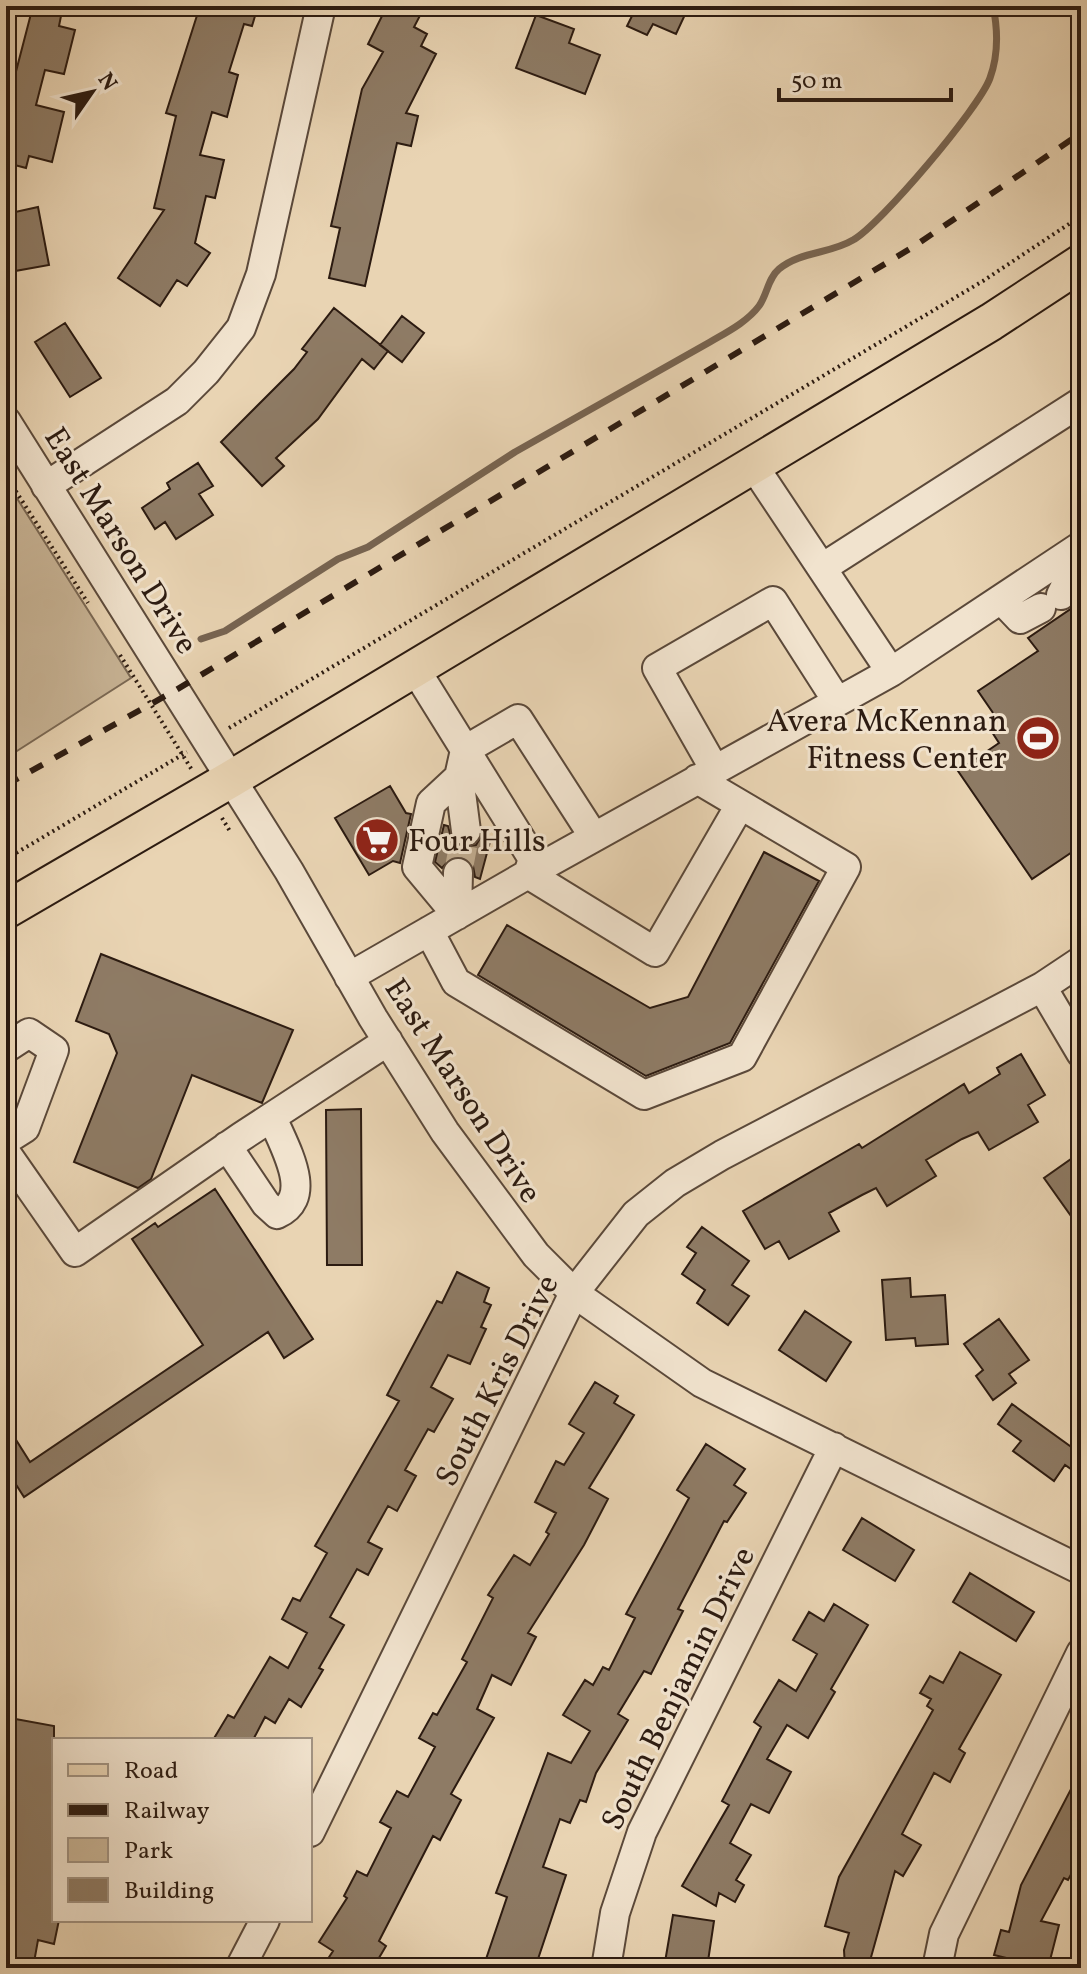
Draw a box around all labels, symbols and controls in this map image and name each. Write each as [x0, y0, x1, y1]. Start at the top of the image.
north arrow [52, 52, 132, 132]
scale bar [779, 52, 951, 102]
text: 50 m [791, 65, 843, 99]
text: N [89, 67, 124, 98]
street label: East Marson Drive [32, 420, 207, 664]
place label: Avera McKennan Fitness Center [767, 701, 1007, 782]
sports icon: Avera McKennan Fitness Center [1014, 714, 1062, 762]
supermarket icon: Four Hills [353, 816, 401, 864]
place label: Four Hills [408, 821, 546, 865]
street label: East Marson Drive [372, 971, 551, 1213]
street label: South Kris Drive [426, 1268, 571, 1495]
street label: South Benjamin Drive [592, 1540, 767, 1838]
legend [52, 1738, 312, 1922]
text: Road [124, 1755, 178, 1789]
text: Railway [124, 1795, 210, 1829]
text: Park [124, 1835, 173, 1869]
text: Building [124, 1875, 214, 1909]

